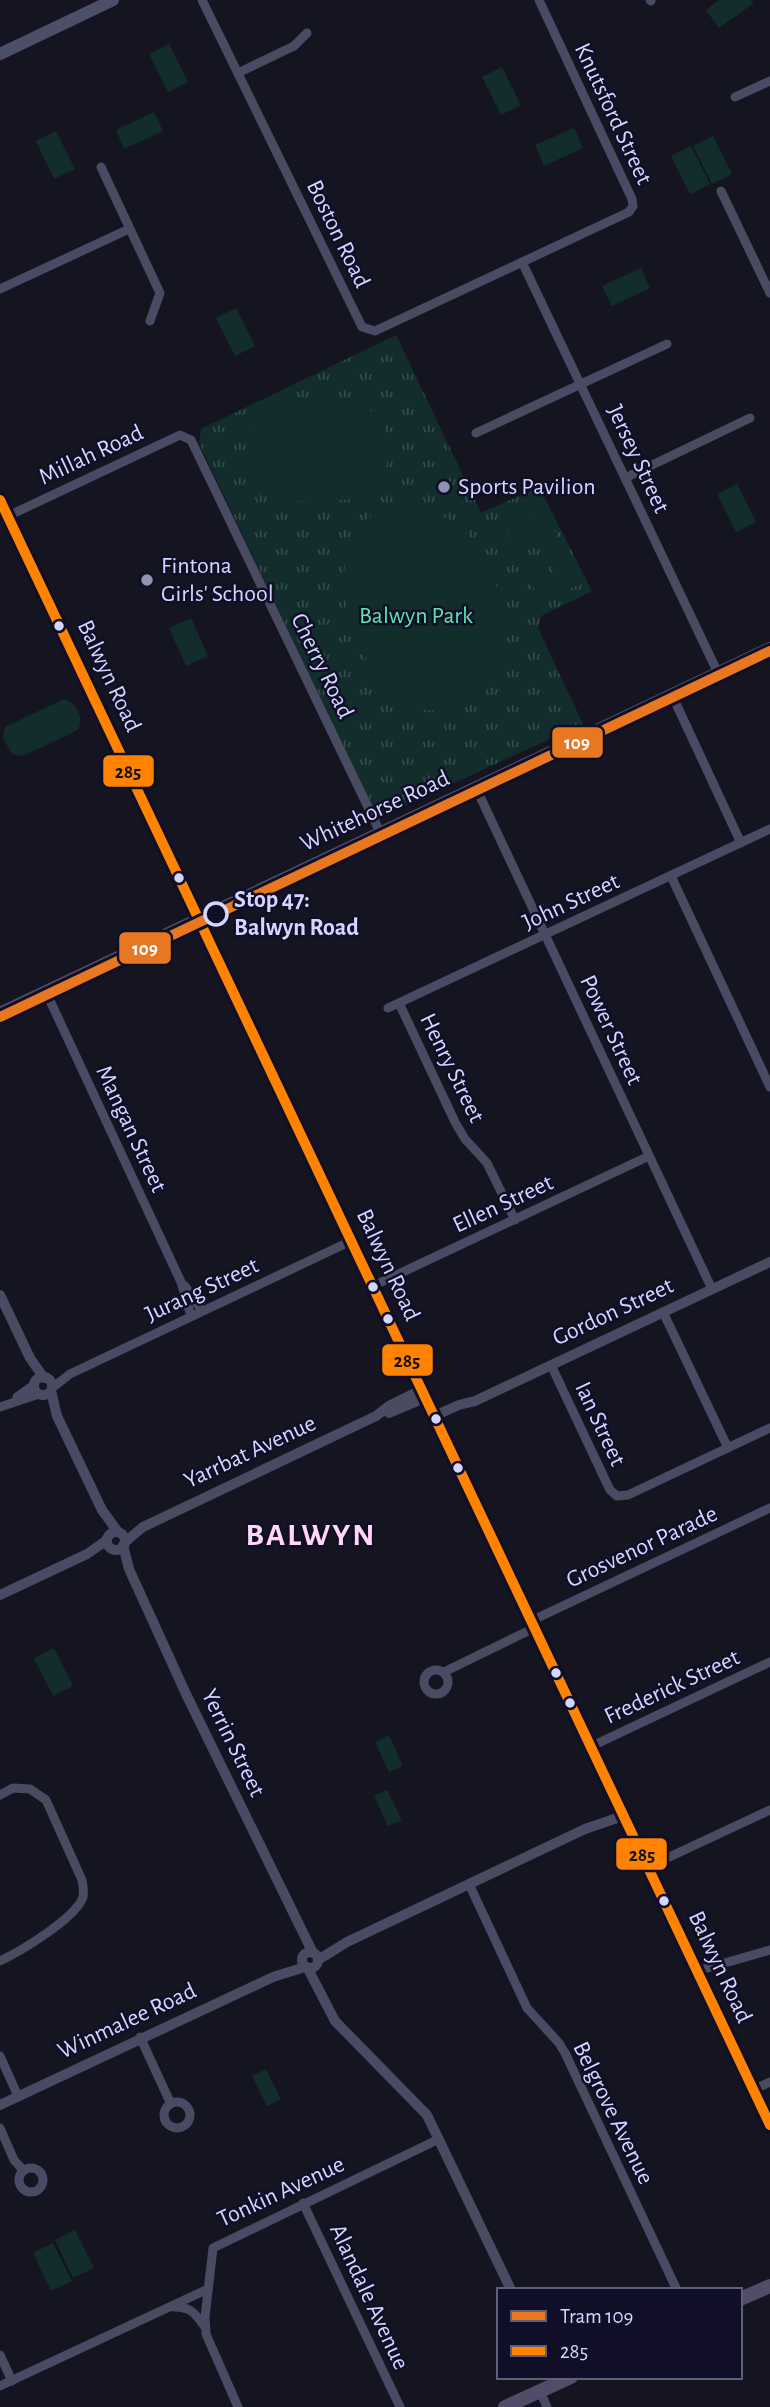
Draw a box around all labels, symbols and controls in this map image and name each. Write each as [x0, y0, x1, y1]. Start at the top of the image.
street label: Knutsford Street [570, 40, 656, 189]
street label: Boston Road [302, 176, 374, 292]
street label: Jersey Street [603, 401, 674, 517]
street label: Millah Road [35, 420, 147, 490]
place label: Sports Pavilion [458, 475, 596, 499]
marker: Sports Pavilion [436, 479, 452, 495]
place label: Fintona Girls' School [161, 554, 274, 606]
marker: Fintona Girls' School [139, 572, 155, 588]
park label: Balwyn Park [359, 604, 473, 628]
street label: Cherry Road [286, 610, 358, 722]
street label: Balwyn Road [73, 616, 145, 736]
unlabelled marker [52, 619, 66, 633]
line badge: 109 [551, 726, 604, 759]
text: 109 [564, 734, 590, 753]
line badge: 285 [102, 754, 155, 788]
text: 285 [115, 763, 141, 782]
street label: Whitehorse Road [297, 766, 453, 856]
street label: John Street [519, 869, 623, 935]
unlabelled marker [172, 871, 186, 885]
place label: Stop 47: Balwyn Road [234, 888, 359, 940]
marker: Stop 47: Balwyn Road [204, 902, 228, 926]
line badge: 109 [118, 931, 172, 965]
text: 109 [132, 940, 158, 959]
street label: Power Street [575, 971, 647, 1089]
street label: Henry Street [415, 1010, 489, 1127]
street label: Mangan Street [91, 1062, 171, 1196]
street label: Ellen Street [449, 1170, 557, 1238]
street label: Balwyn Road [352, 1205, 424, 1325]
street label: Jurang Street [142, 1253, 263, 1327]
street label: Gordon Street [549, 1274, 677, 1350]
unlabelled marker [366, 1280, 380, 1294]
unlabelled marker [381, 1312, 395, 1326]
line badge: 285 [381, 1343, 434, 1377]
text: 285 [394, 1352, 420, 1371]
street label: Ian Street [570, 1378, 630, 1470]
street label: Yarrbat Avenue [180, 1411, 320, 1493]
unlabelled marker [429, 1412, 443, 1426]
unlabelled marker [451, 1461, 465, 1475]
street label: Grosvenor Parade [563, 1502, 721, 1592]
district label: BALWYN [246, 1519, 376, 1551]
street label: Frederick Street [601, 1645, 744, 1729]
unlabelled marker [549, 1666, 563, 1680]
street label: Yerrin Street [197, 1685, 269, 1801]
unlabelled marker [563, 1696, 577, 1710]
line badge: 285 [615, 1837, 668, 1871]
text: 285 [629, 1846, 655, 1865]
unlabelled marker [657, 1894, 671, 1908]
street label: Balwyn Road [684, 1907, 756, 2027]
street label: Winmalee Road [54, 1979, 200, 2063]
street label: Belgrove Avenue [568, 2038, 658, 2188]
street label: Tonkin Avenue [214, 2152, 348, 2232]
street label: Alandale Avenue [325, 2221, 413, 2373]
legend [497, 2288, 742, 2379]
text: Tram 109 [560, 2306, 633, 2327]
text: 285 [560, 2341, 588, 2362]

